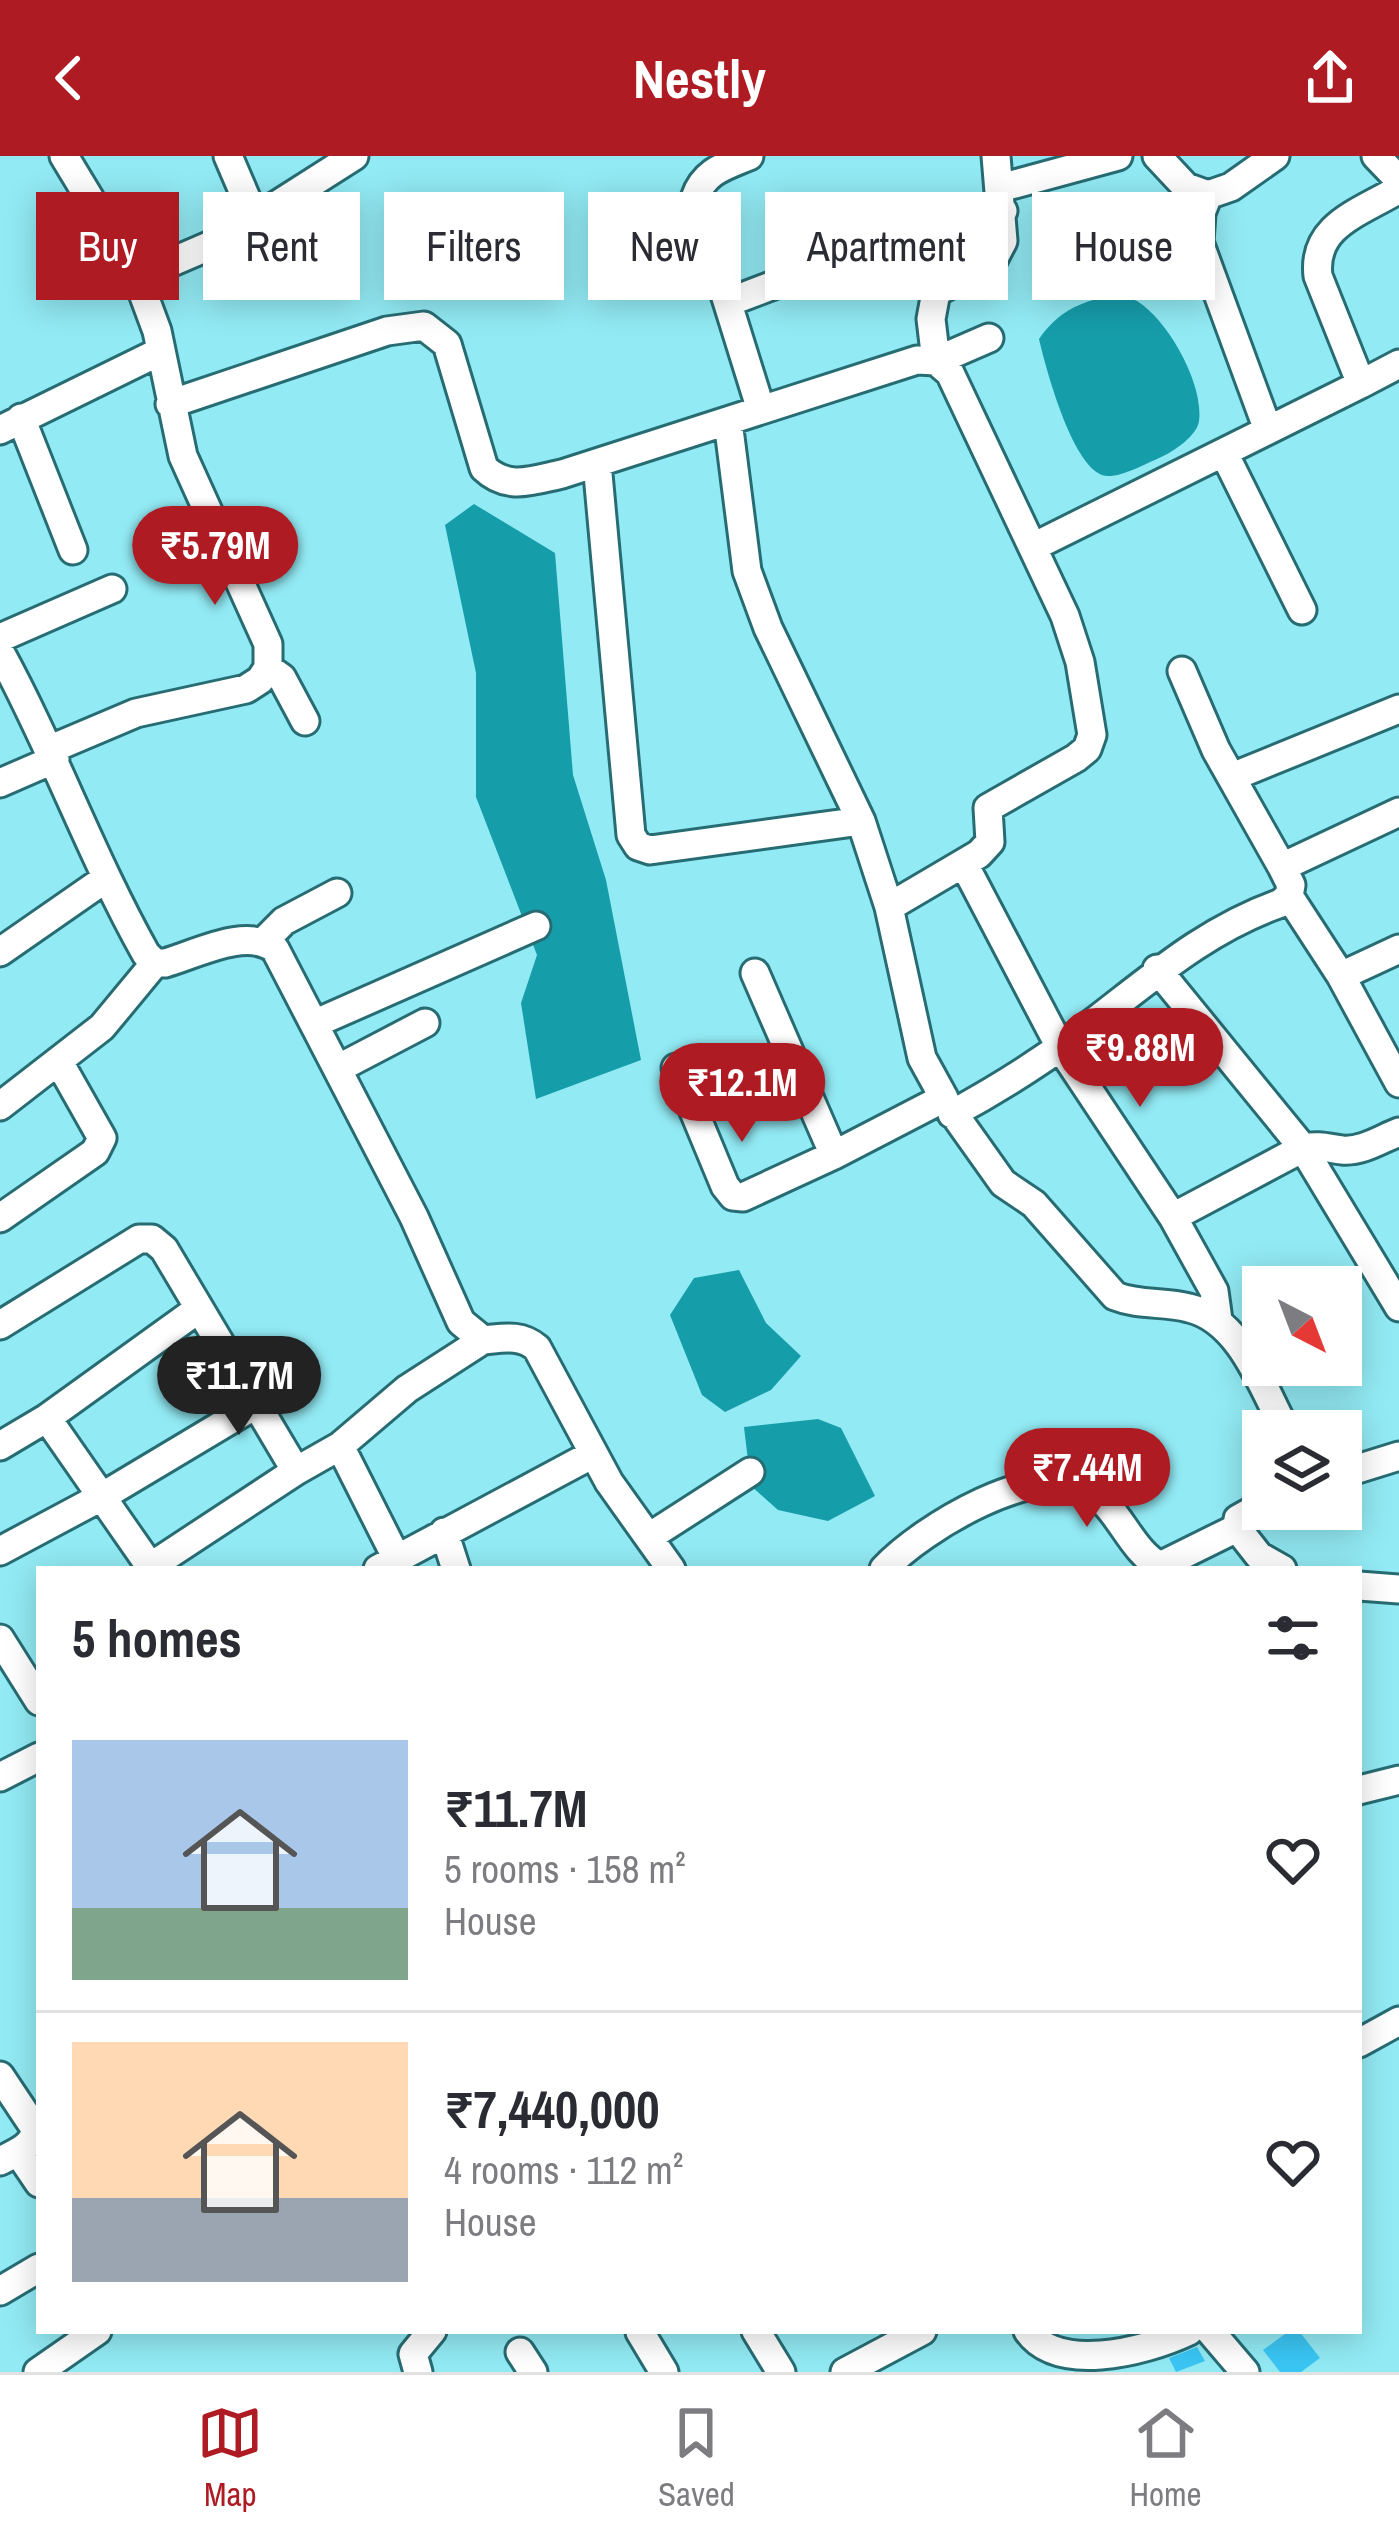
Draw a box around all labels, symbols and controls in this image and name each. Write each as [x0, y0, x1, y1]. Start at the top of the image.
text: Nestly [633, 42, 766, 115]
icon: back [36, 45, 102, 111]
icon: share [1297, 45, 1363, 111]
chip: Buy [36, 192, 179, 300]
chip: Rent [203, 192, 360, 300]
chip: Filters [384, 192, 564, 300]
chip: New [588, 192, 741, 300]
chip: Apartment [765, 192, 1008, 300]
chip: House [1032, 192, 1215, 300]
pin: ₹5.79M [117, 506, 313, 608]
text: ₹5.79M [159, 519, 271, 571]
pin: ₹9.88M [1042, 1008, 1238, 1110]
text: ₹9.88M [1084, 1021, 1196, 1073]
pin: ₹12.1M [644, 1043, 840, 1145]
text: ₹12.1M [686, 1056, 798, 1108]
north arrow [1242, 1266, 1362, 1386]
map controls [1242, 1266, 1362, 1530]
pin: ₹11.7M [141, 1336, 337, 1438]
text: ₹11.7M [184, 1349, 294, 1401]
button: layers [1242, 1410, 1362, 1530]
pin: ₹7.44M [989, 1428, 1185, 1530]
text: ₹7.44M [1031, 1441, 1143, 1493]
text: 5 homes [72, 1604, 242, 1673]
icon: filters [1260, 1605, 1326, 1671]
text: ₹11.7M [444, 1774, 588, 1843]
icon: home [168, 1788, 312, 1932]
icon: heart [1260, 1827, 1326, 1893]
text: 5 rooms · 158 m² [444, 1843, 686, 1895]
text: House [444, 1895, 536, 1947]
text: ₹7,440,000 [444, 2075, 660, 2144]
icon: home [168, 2090, 312, 2234]
icon: heart [1260, 2129, 1326, 2195]
text: 4 rooms · 112 m² [444, 2144, 683, 2196]
text: House [444, 2196, 536, 2248]
tab: Map [197, 2400, 263, 2516]
tab: Saved [658, 2400, 735, 2516]
tab: Home [1129, 2400, 1202, 2516]

